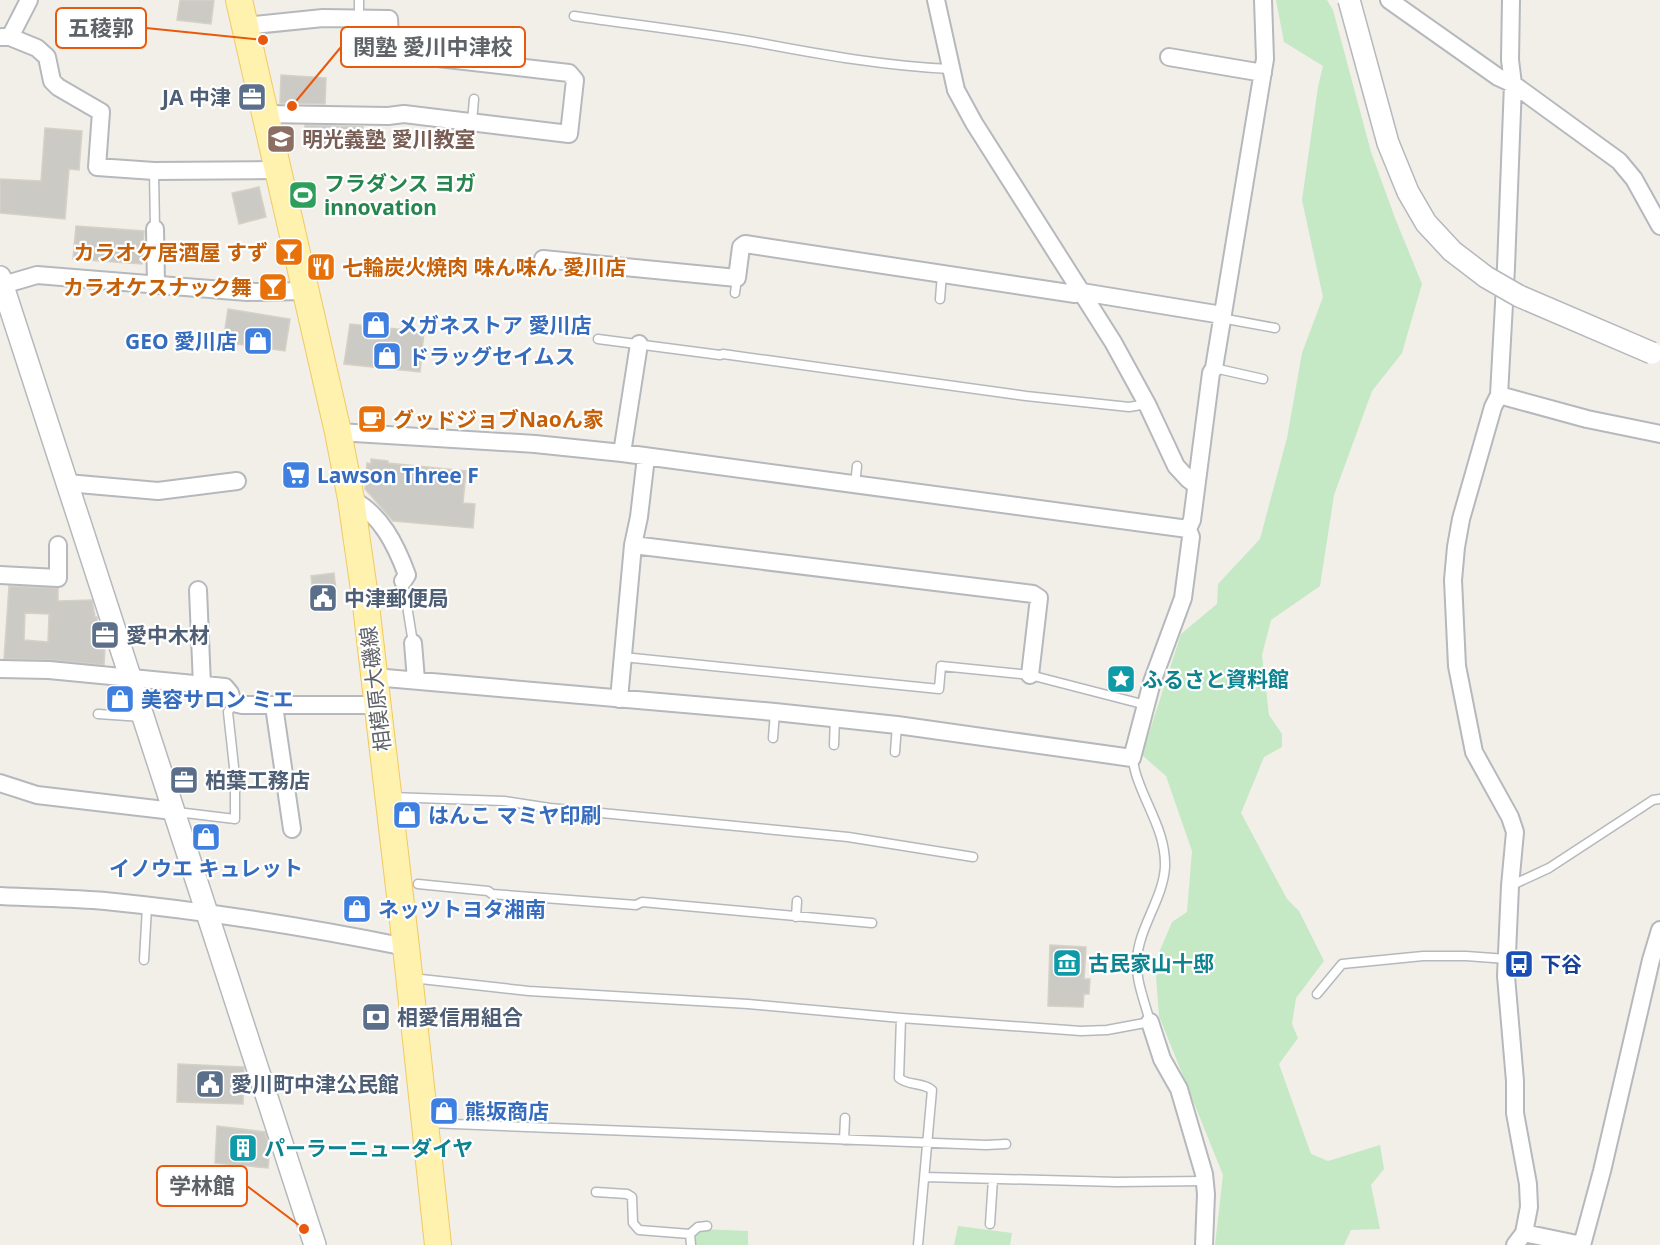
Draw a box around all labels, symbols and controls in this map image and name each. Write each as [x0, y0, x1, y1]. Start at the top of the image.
callout: 五稜郭 [56, 8, 146, 48]
text: 五稜郭 [68, 12, 134, 42]
callout: 関塾 愛川中津校 [341, 27, 525, 67]
text: 関塾 愛川中津校 [353, 31, 513, 61]
office icon: JA 中津 [236, 81, 268, 113]
place label: JA 中津 [160, 83, 231, 111]
school or university icon: 明光義塾 愛川教室 [265, 123, 297, 155]
place label: 明光義塾 愛川教室 [302, 125, 475, 153]
place label: フラダンス ヨガ innovation [324, 169, 476, 221]
sports icon: フラダンス ヨガ innovation [287, 179, 319, 211]
bar icon: カラオケ居酒屋 すず [273, 236, 305, 268]
place label: カラオケ居酒屋 すず [74, 238, 268, 266]
restaurant icon: 七輪炭火焼肉 味ん味ん 愛川店 [305, 251, 337, 283]
place label: 七輪炭火焼肉 味ん味ん 愛川店 [342, 253, 626, 281]
bar icon: カラオケスナック舞 [257, 271, 289, 303]
place label: カラオケスナック舞 [63, 273, 252, 301]
shop icon: メガネストア 愛川店 [360, 309, 392, 341]
place label: メガネストア 愛川店 [397, 311, 591, 339]
shop icon: GEO 愛川店 [242, 325, 274, 357]
place label: GEO 愛川店 [125, 327, 237, 355]
shop icon: ドラッグセイムス [371, 340, 403, 372]
place label: ドラッグセイムス [408, 342, 576, 370]
cafe icon: グッドジョブNaoん家 [356, 403, 388, 435]
place label: グッドジョブNaoん家 [393, 405, 604, 433]
supermarket icon: Lawson Three F [280, 459, 312, 491]
place label: Lawson Three F [317, 461, 479, 489]
public building icon: 中津郵便局 [307, 582, 339, 614]
place label: 中津郵便局 [344, 584, 449, 612]
office icon: 愛中木材 [89, 619, 121, 651]
place label: 愛中木材 [126, 621, 210, 649]
street label: 相模原大磯線 [353, 625, 397, 753]
place icon: ふるさと資料館 [1105, 663, 1137, 695]
place label: ふるさと資料館 [1142, 665, 1289, 693]
shop icon: 美容サロン ミエ [104, 683, 136, 715]
place label: 美容サロン ミエ [141, 685, 293, 713]
office icon: 柏葉工務店 [168, 764, 200, 796]
place label: 柏葉工務店 [205, 766, 310, 794]
shop icon: はんこ マミヤ印刷 [391, 799, 423, 831]
place label: はんこ マミヤ印刷 [428, 801, 601, 829]
shop icon: イノウエ キュレット [190, 821, 222, 853]
place label: イノウエ キュレット [109, 854, 303, 882]
shop icon: ネッツトヨタ湘南 [341, 893, 373, 925]
place label: ネッツトヨタ湘南 [378, 895, 546, 923]
museum icon: 古民家山十邸 [1051, 947, 1083, 979]
bus stop icon: 下谷 [1503, 948, 1535, 980]
place label: 古民家山十邸 [1088, 949, 1214, 977]
place label: 下谷 [1540, 950, 1582, 978]
bank icon: 相愛信用組合 [360, 1001, 392, 1033]
place label: 相愛信用組合 [397, 1003, 523, 1031]
public building icon: 愛川町中津公民館 [194, 1068, 226, 1100]
place label: 愛川町中津公民館 [231, 1070, 399, 1098]
shop icon: 熊坂商店 [428, 1095, 460, 1127]
place label: 熊坂商店 [465, 1097, 549, 1125]
building icon: パーラーニューダイヤ [227, 1132, 259, 1164]
place label: パーラーニューダイヤ [264, 1134, 473, 1162]
callout: 学林館 [157, 1166, 247, 1206]
text: 学林館 [169, 1170, 235, 1200]

